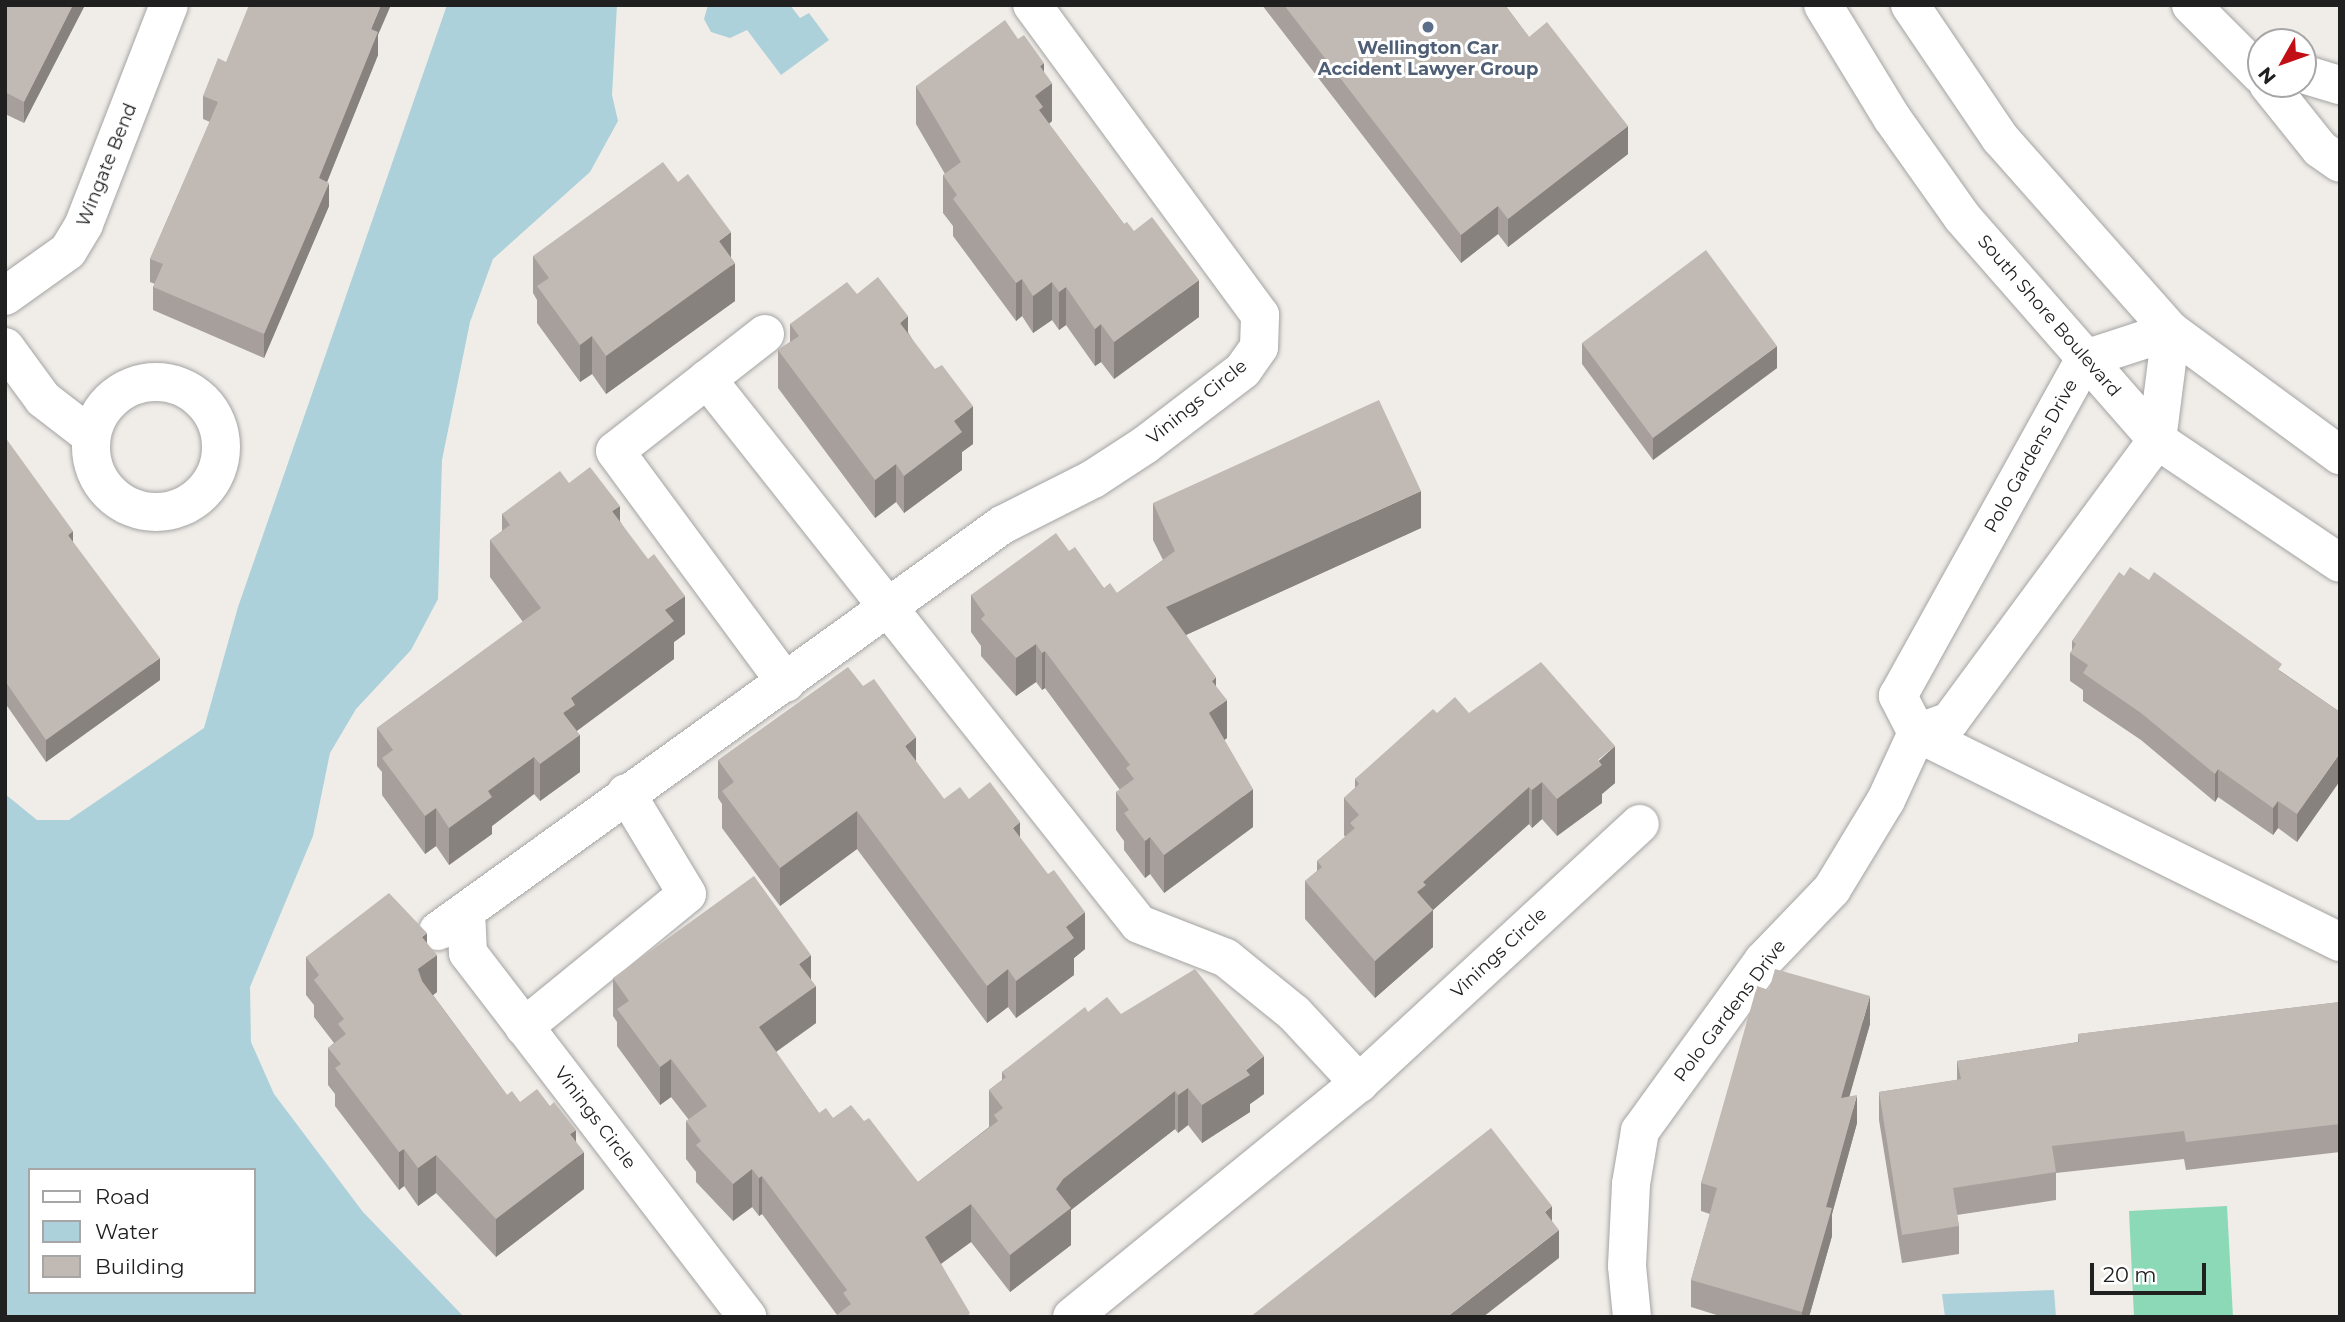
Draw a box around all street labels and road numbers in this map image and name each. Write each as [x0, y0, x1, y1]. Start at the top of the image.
street label: Wingate Bend [72, 100, 142, 230]
street label: South Shore Boulevard [1973, 231, 2125, 401]
street label: Vinings Circle [1143, 355, 1251, 449]
street label: Polo Gardens Drive [1980, 375, 2082, 537]
street label: Vinings Circle [1447, 903, 1551, 1003]
street label: Polo Gardens Drive [1670, 936, 1790, 1086]
street label: Vinings Circle [550, 1063, 640, 1173]

